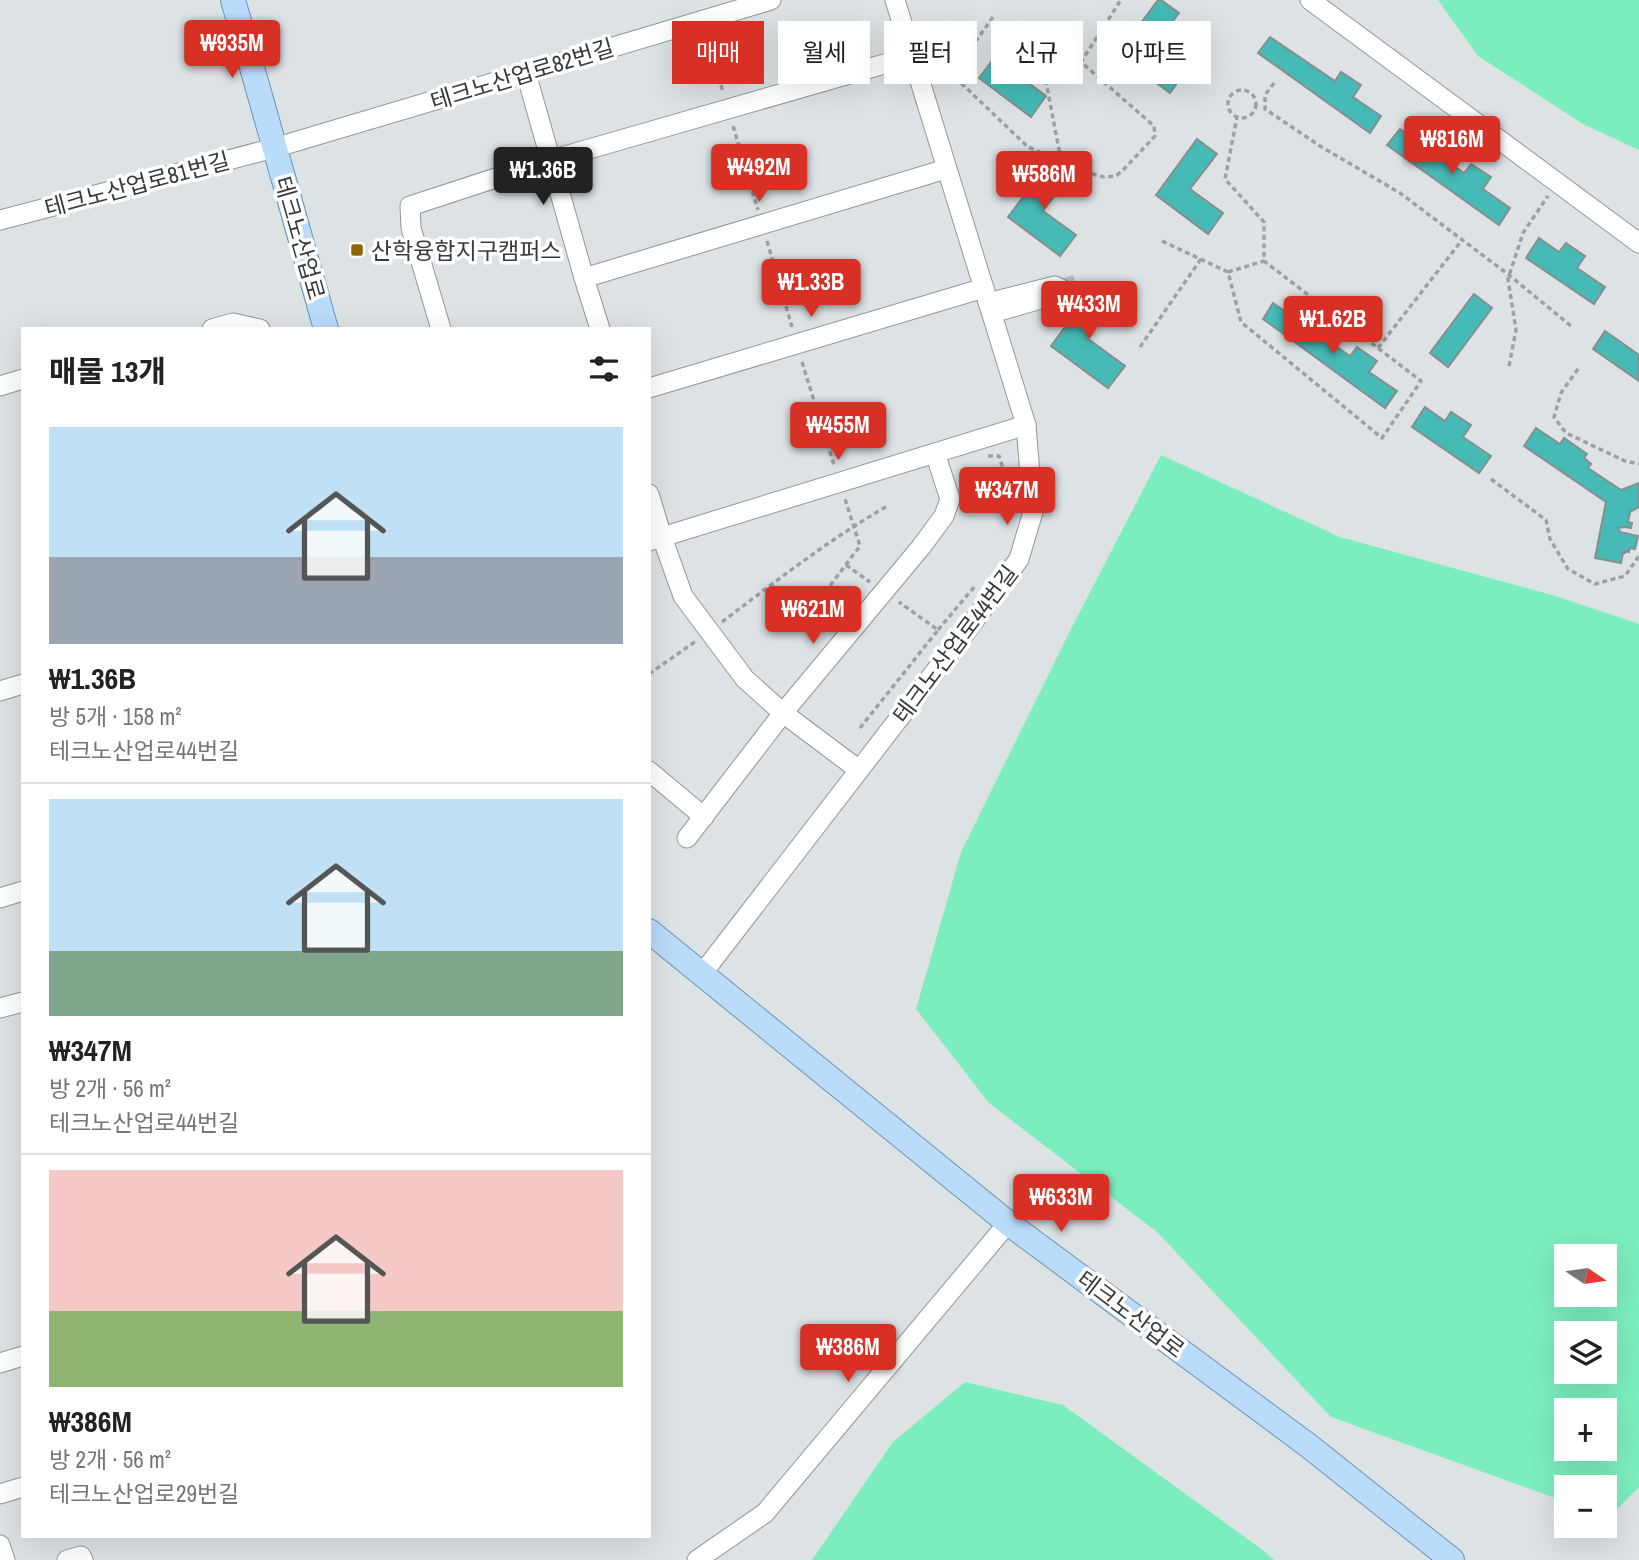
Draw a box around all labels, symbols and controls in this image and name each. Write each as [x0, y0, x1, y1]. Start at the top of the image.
pin: ₩935M [183, 20, 281, 80]
chip: 매매 [672, 21, 764, 84]
chip: 월세 [778, 21, 870, 84]
chip: 필터 [884, 21, 977, 84]
chip: 신규 [991, 21, 1083, 84]
chip: 아파트 [1097, 21, 1211, 84]
text: ₩935M [200, 27, 264, 58]
street label: 테크노산업로82번길 [426, 31, 618, 117]
pin: ₩816M [1403, 116, 1501, 176]
text: ₩816M [1420, 123, 1484, 154]
street label: 테크노산업로81번길 [41, 144, 233, 224]
pin: ₩492M [710, 144, 808, 204]
pin: ₩1.36B [486, 148, 600, 207]
text: ₩492M [727, 151, 791, 182]
pin: ₩586M [995, 152, 1093, 211]
text: ₩1.36B [510, 154, 576, 185]
text: ₩586M [1012, 158, 1076, 189]
street label: 테크노산업로 [268, 173, 332, 303]
place label: 산학융합지구캠퍼스 [371, 235, 561, 266]
marker: 산학융합지구캠퍼스 [349, 242, 365, 258]
pin: ₩1.33B [754, 260, 868, 319]
text: ₩1.33B [778, 266, 844, 297]
pin: ₩433M [1040, 282, 1138, 341]
text: ₩433M [1057, 288, 1121, 319]
pin: ₩1.62B [1276, 296, 1390, 356]
text: ₩1.62B [1300, 303, 1366, 334]
icon: filters [585, 350, 623, 388]
text: 매물 13개 [49, 351, 166, 391]
pin: ₩455M [789, 402, 887, 462]
text: ₩455M [806, 409, 870, 440]
pin: ₩347M [958, 468, 1056, 527]
icon: home [273, 473, 399, 599]
text: ₩347M [975, 474, 1039, 505]
street label: 테크노산업로44번길 [885, 559, 1025, 729]
pin: ₩621M [764, 586, 862, 646]
text: ₩621M [781, 593, 845, 624]
text: ₩1.36B [49, 658, 136, 698]
text: 방 5개 · 158 m² [49, 701, 181, 732]
text: 테크노산업로44번길 [49, 735, 239, 766]
icon: home [273, 845, 399, 971]
text: ₩347M [49, 1030, 132, 1070]
text: 방 2개 · 56 m² [49, 1073, 171, 1104]
text: 테크노산업로44번길 [49, 1107, 239, 1138]
pin: ₩633M [1012, 1174, 1110, 1234]
text: ₩633M [1029, 1181, 1093, 1212]
icon: home [273, 1216, 399, 1342]
north arrow [1554, 1244, 1617, 1307]
map controls [1554, 1244, 1617, 1538]
street label: 테크노산업로 [1071, 1263, 1191, 1365]
button: layers [1554, 1321, 1617, 1384]
pin: ₩386M [799, 1324, 897, 1384]
text: ₩386M [816, 1331, 880, 1362]
button: + [1554, 1398, 1617, 1461]
text: ₩386M [49, 1401, 132, 1441]
text: 방 2개 · 56 m² [49, 1444, 171, 1475]
button: − [1554, 1475, 1617, 1538]
text: 테크노산업로29번길 [49, 1478, 239, 1509]

